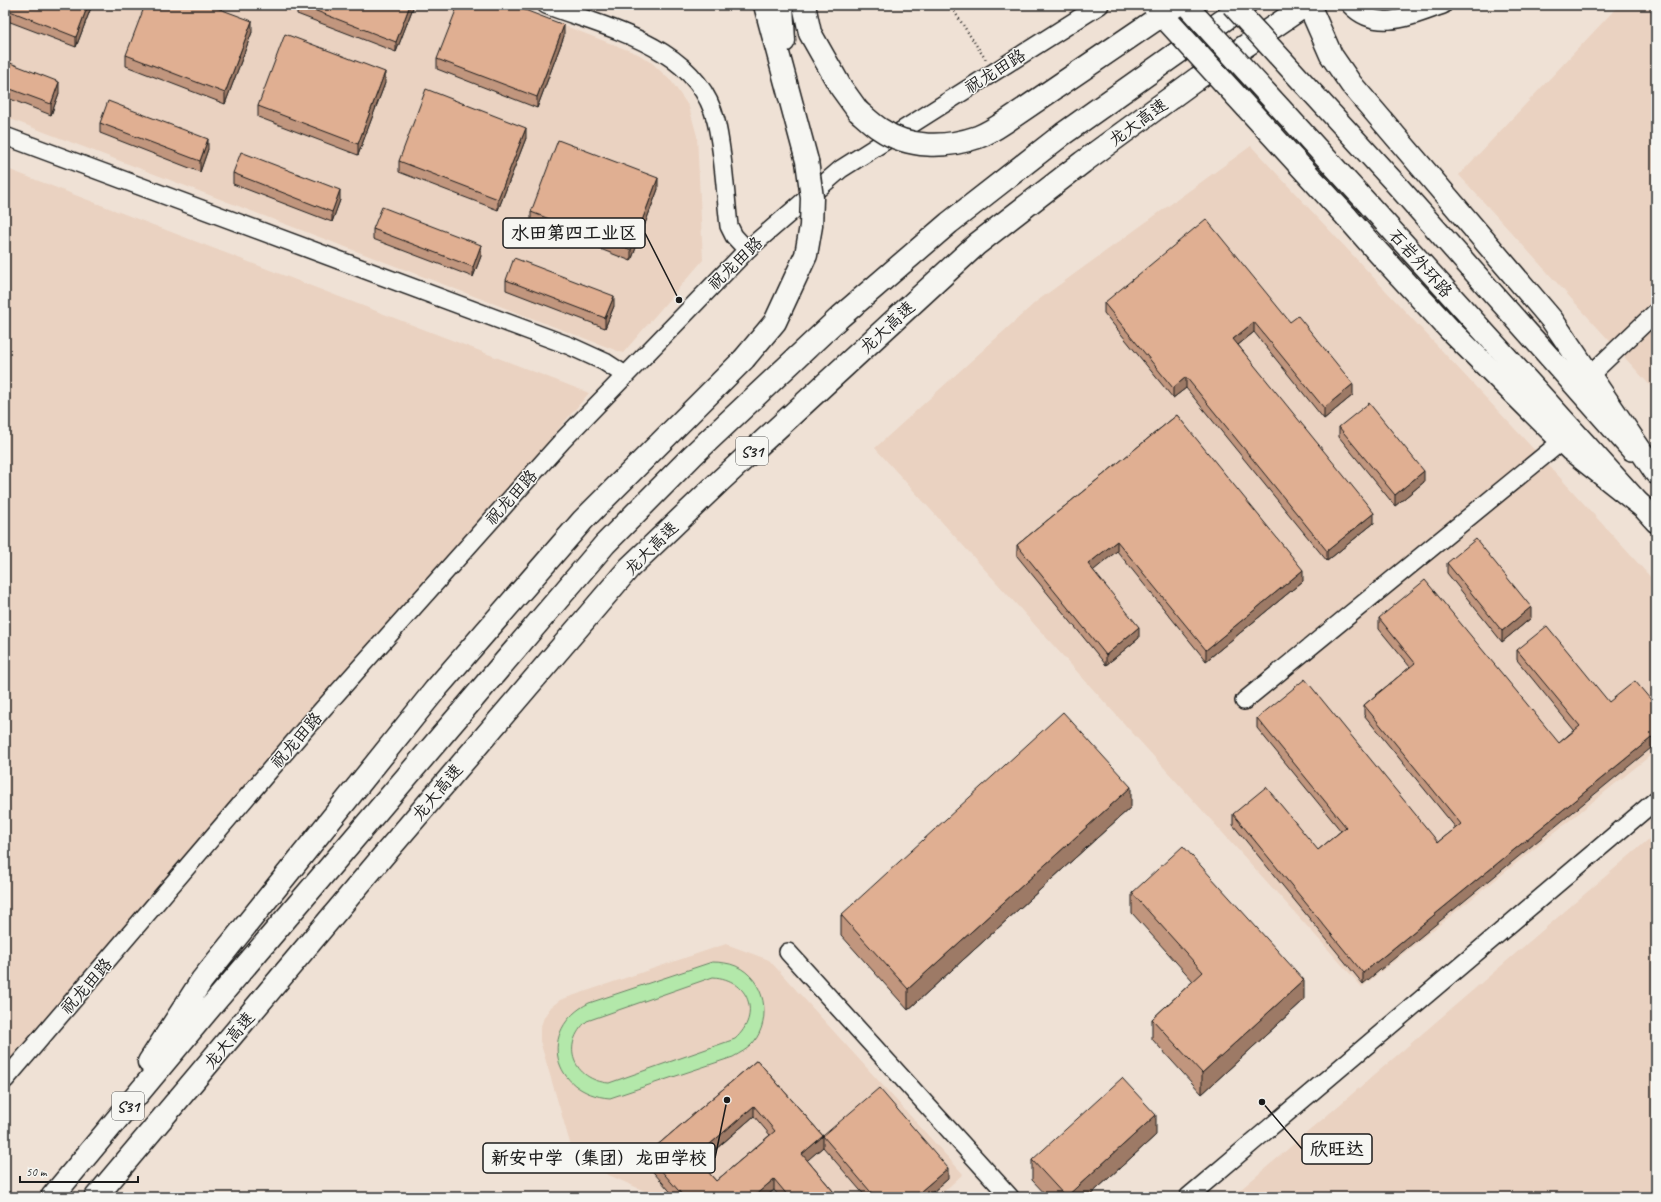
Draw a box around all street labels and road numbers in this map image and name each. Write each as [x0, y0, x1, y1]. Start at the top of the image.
street label: 祝龙田路 [961, 45, 1030, 98]
street label: 龙大高速 [1105, 94, 1172, 151]
street label: 石岩外环路 [1384, 225, 1457, 302]
street label: 祝龙田路 [704, 232, 767, 295]
street label: 龙大高速 [855, 296, 919, 358]
road number: S31 [736, 437, 768, 465]
street label: 祝龙田路 [481, 465, 542, 530]
street label: 龙大高速 [620, 517, 683, 580]
street label: 祝龙田路 [266, 708, 327, 773]
street label: 龙大高速 [407, 760, 467, 825]
street label: 祝龙田路 [56, 954, 117, 1019]
street label: 龙大高速 [199, 1008, 259, 1073]
road number: S31 [112, 1092, 144, 1120]

